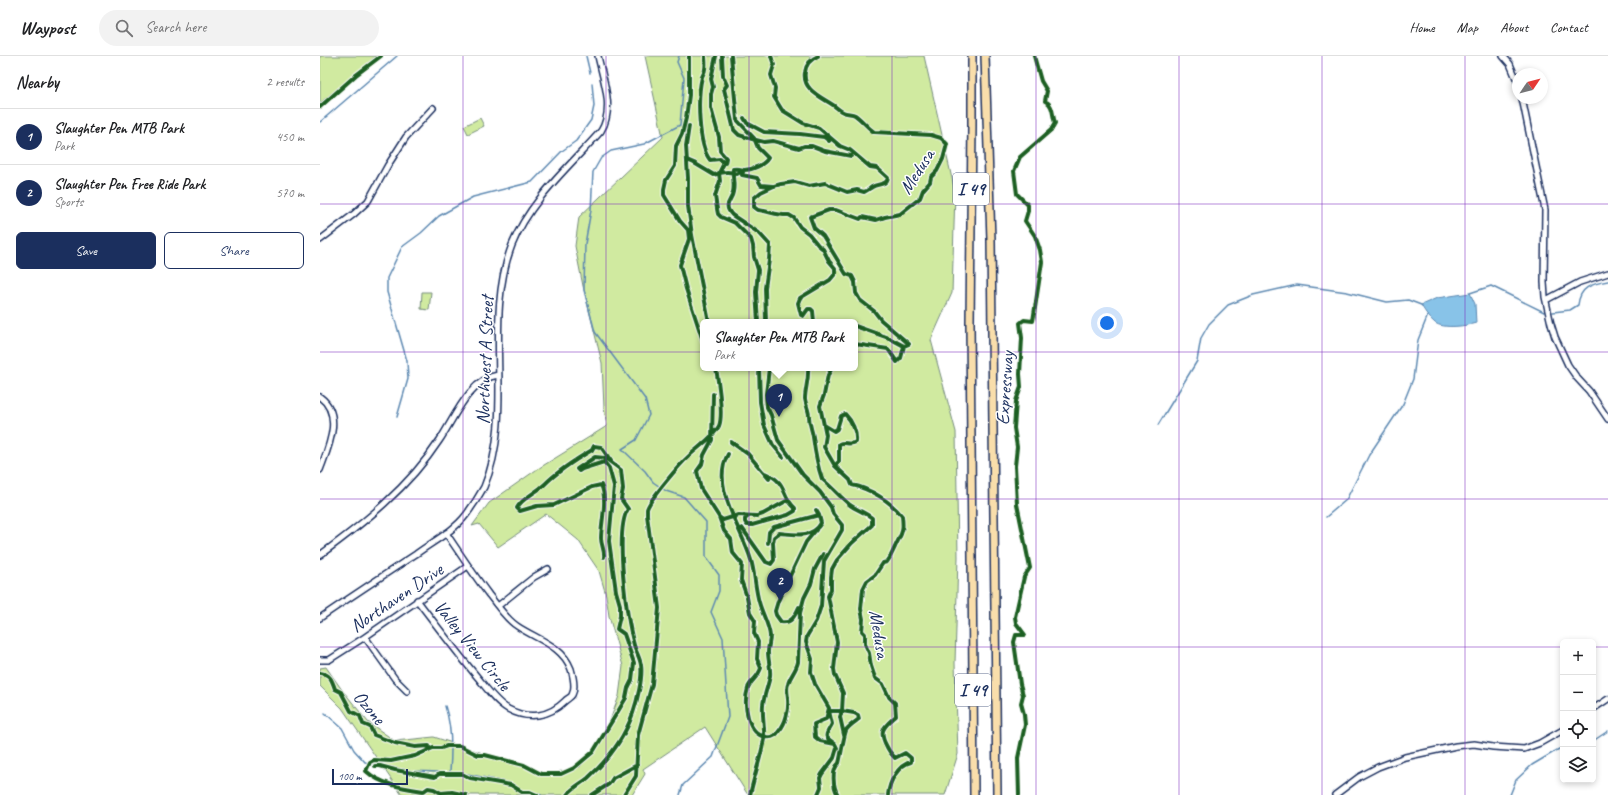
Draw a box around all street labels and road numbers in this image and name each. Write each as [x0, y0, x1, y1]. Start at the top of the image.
street label: Medusa [894, 143, 941, 198]
road number: I 49 [953, 173, 989, 205]
street label: Northwest A Street [471, 293, 499, 425]
street label: Expressway [990, 349, 1020, 426]
street label: Northaven Drive [345, 557, 449, 638]
street label: Valley View Circle [428, 595, 517, 697]
street label: Medusa [863, 608, 895, 662]
road number: I 49 [955, 674, 991, 706]
street label: Ozone [348, 686, 392, 731]

